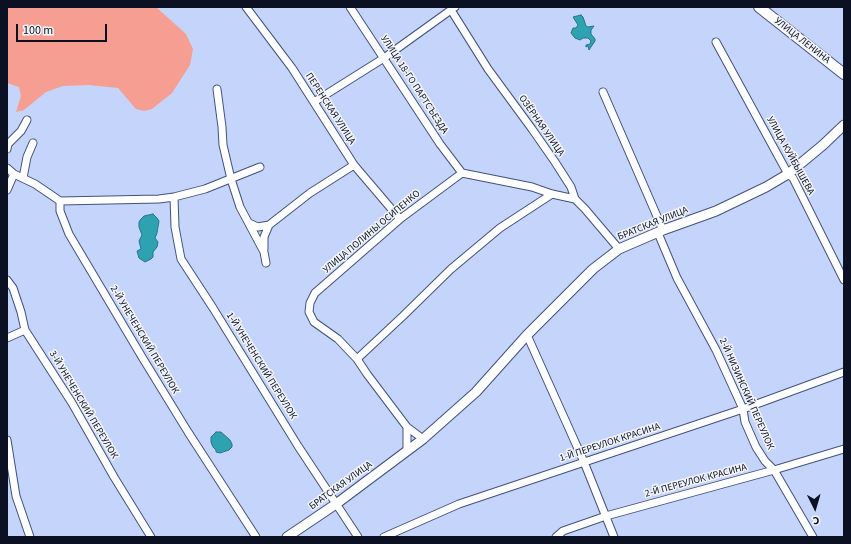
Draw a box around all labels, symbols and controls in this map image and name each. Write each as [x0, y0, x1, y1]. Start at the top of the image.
street label: УЛИЦА ЛЕНИНА [772, 15, 832, 67]
scale bar [18, 16, 109, 42]
text: 100 m [23, 22, 53, 39]
street label: УЛИЦА 18-ГО ПАРТСЪЕЗДА [378, 33, 450, 137]
street label: ПЕРЕНСКАЯ УЛИЦА [302, 71, 358, 147]
street label: ОЗЁРНАЯ УЛИЦА [516, 93, 566, 159]
street label: УЛИЦА КУЙБЫШЕВА [763, 115, 817, 197]
street label: УЛИЦА ПОЛИНЫ ОСИПЕНКО [321, 188, 423, 276]
street label: БРАТСКАЯ УЛИЦА [616, 204, 690, 244]
street label: 2-Й УНЕЧЕНСКИЙ ПЕРЕУЛОК [107, 284, 181, 396]
street label: 1-Й УНЕЧЕНСКИЙ ПЕРЕУЛОК [223, 310, 299, 422]
street label: 2-Й НИЗИНСКИЙ ПЕРЕУЛОК [716, 336, 776, 452]
street label: 3-Й УНЕЧЕНСКИЙ ПЕРЕУЛОК [46, 349, 120, 461]
street label: 1-Й ПЕРЕУЛОК КРАСИНА [558, 421, 662, 465]
street label: БРАТСКАЯ УЛИЦА [307, 459, 375, 513]
street label: 2-Й ПЕРЕУЛОК КРАСИНА [644, 462, 748, 500]
north arrow [795, 488, 835, 528]
text: С [812, 513, 820, 528]

